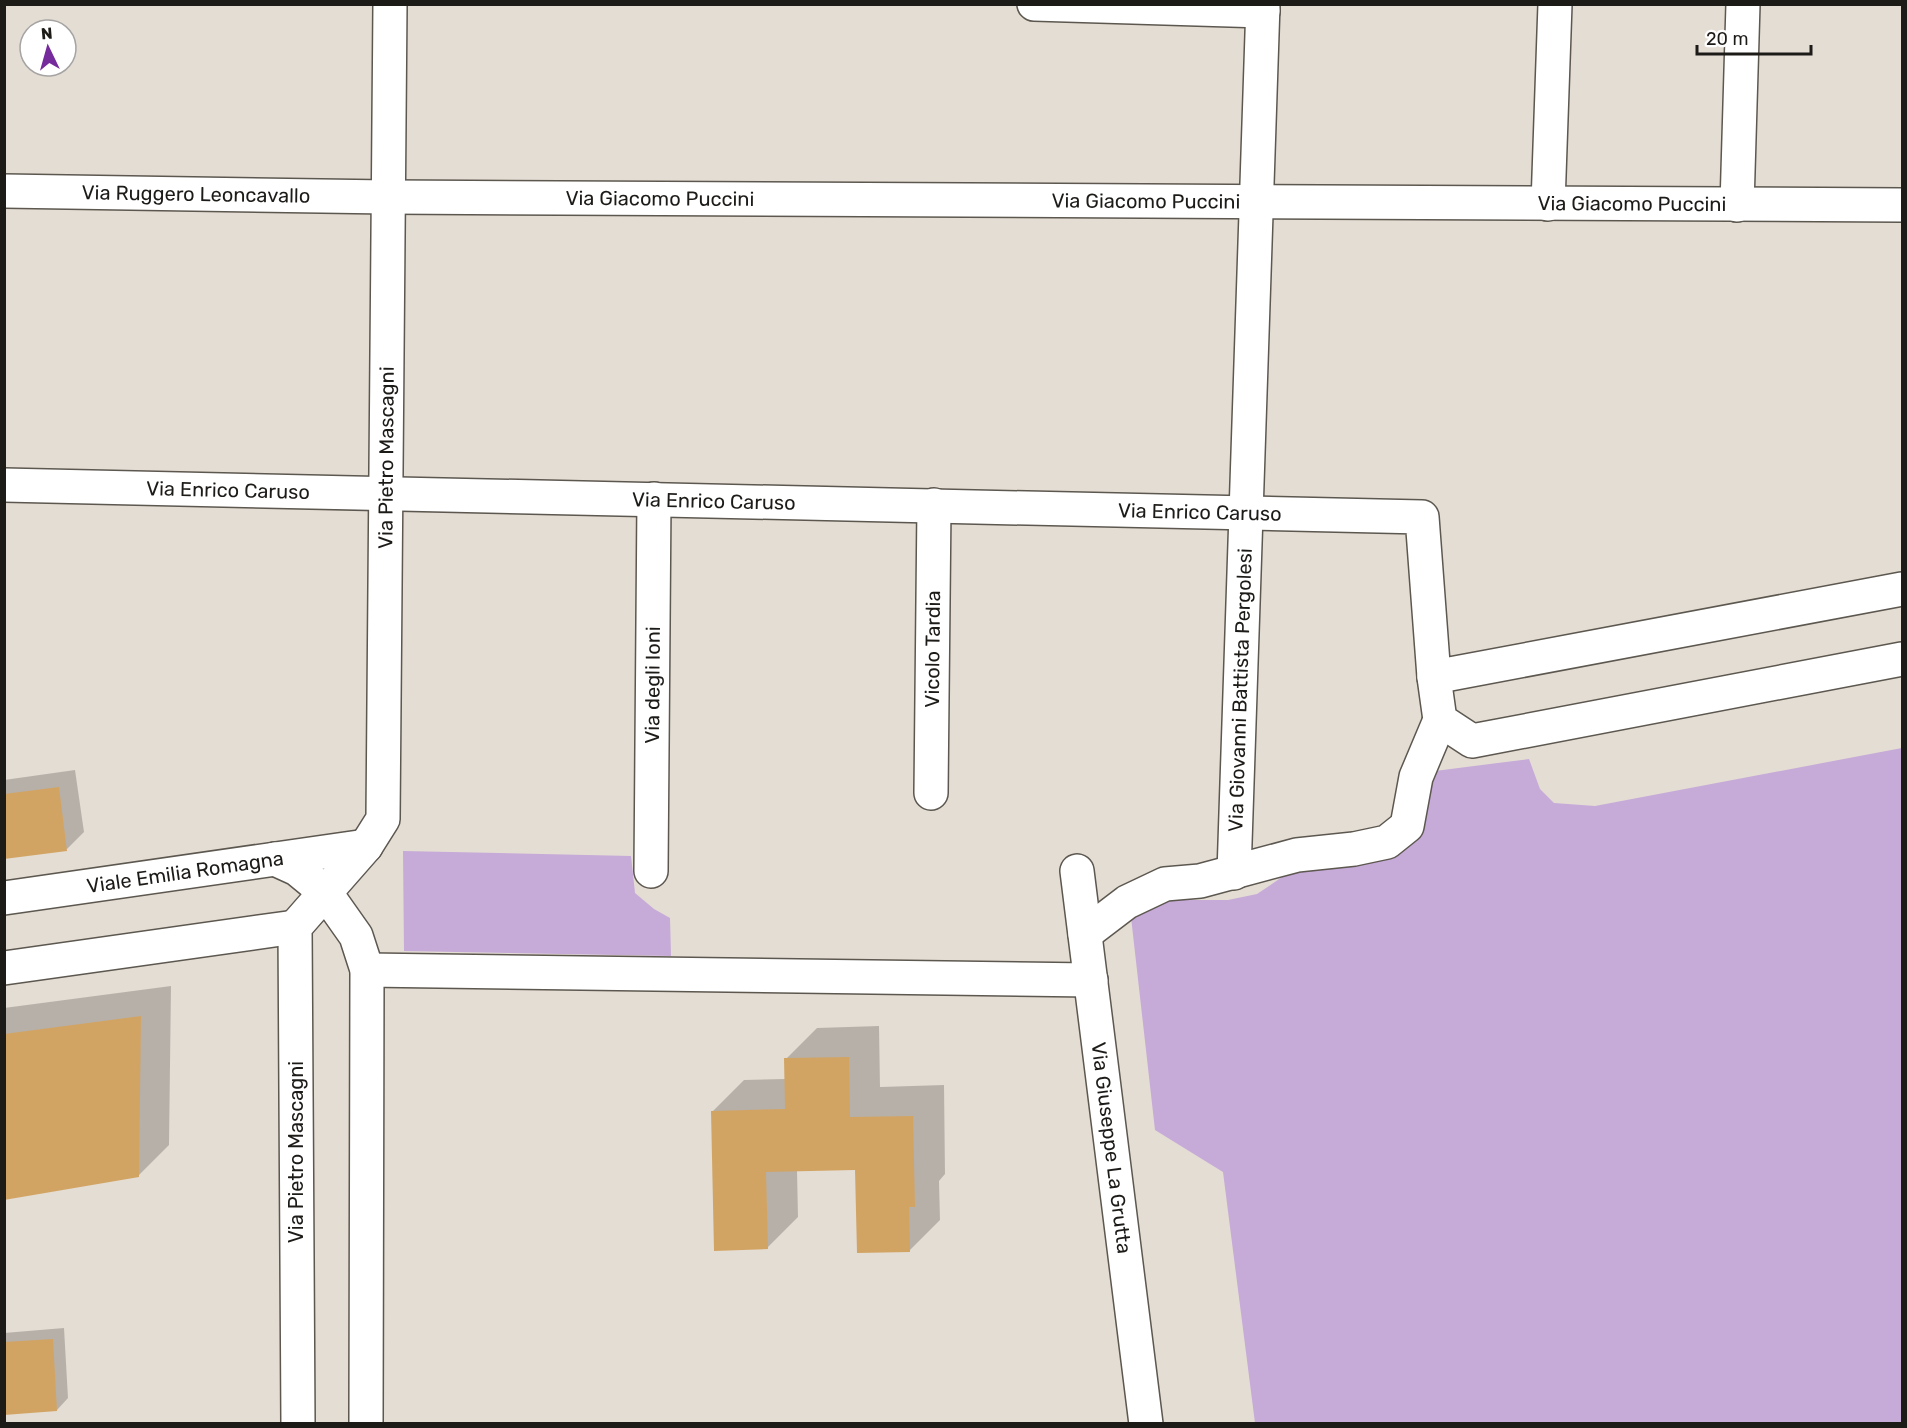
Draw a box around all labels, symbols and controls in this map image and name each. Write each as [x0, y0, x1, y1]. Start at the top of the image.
north arrow [18, 18, 78, 78]
scale bar [1697, 18, 1811, 56]
text: N [40, 24, 53, 44]
text: 20 m [1706, 28, 1748, 50]
street label: Via Ruggero Leoncavallo [81, 180, 310, 208]
street label: Via Giacomo Puccini [565, 186, 754, 211]
street label: Via Giacomo Puccini [1051, 189, 1240, 214]
street label: Via Giacomo Puccini [1537, 191, 1726, 216]
street label: Via Pietro Mascagni [373, 366, 399, 549]
street label: Via Enrico Caruso [146, 476, 310, 504]
street label: Via Enrico Caruso [632, 487, 796, 515]
street label: Via Enrico Caruso [1118, 498, 1282, 526]
street label: Via Giovanni Battista Pergolesi [1223, 548, 1257, 832]
street label: Vicolo Tardia [920, 590, 945, 708]
street label: Via degli Ioni [640, 626, 665, 744]
street label: Viale Emilia Romagna [85, 846, 285, 898]
street label: Via Giuseppe La Grutta [1086, 1041, 1137, 1255]
street label: Via Pietro Mascagni [284, 1061, 308, 1243]

